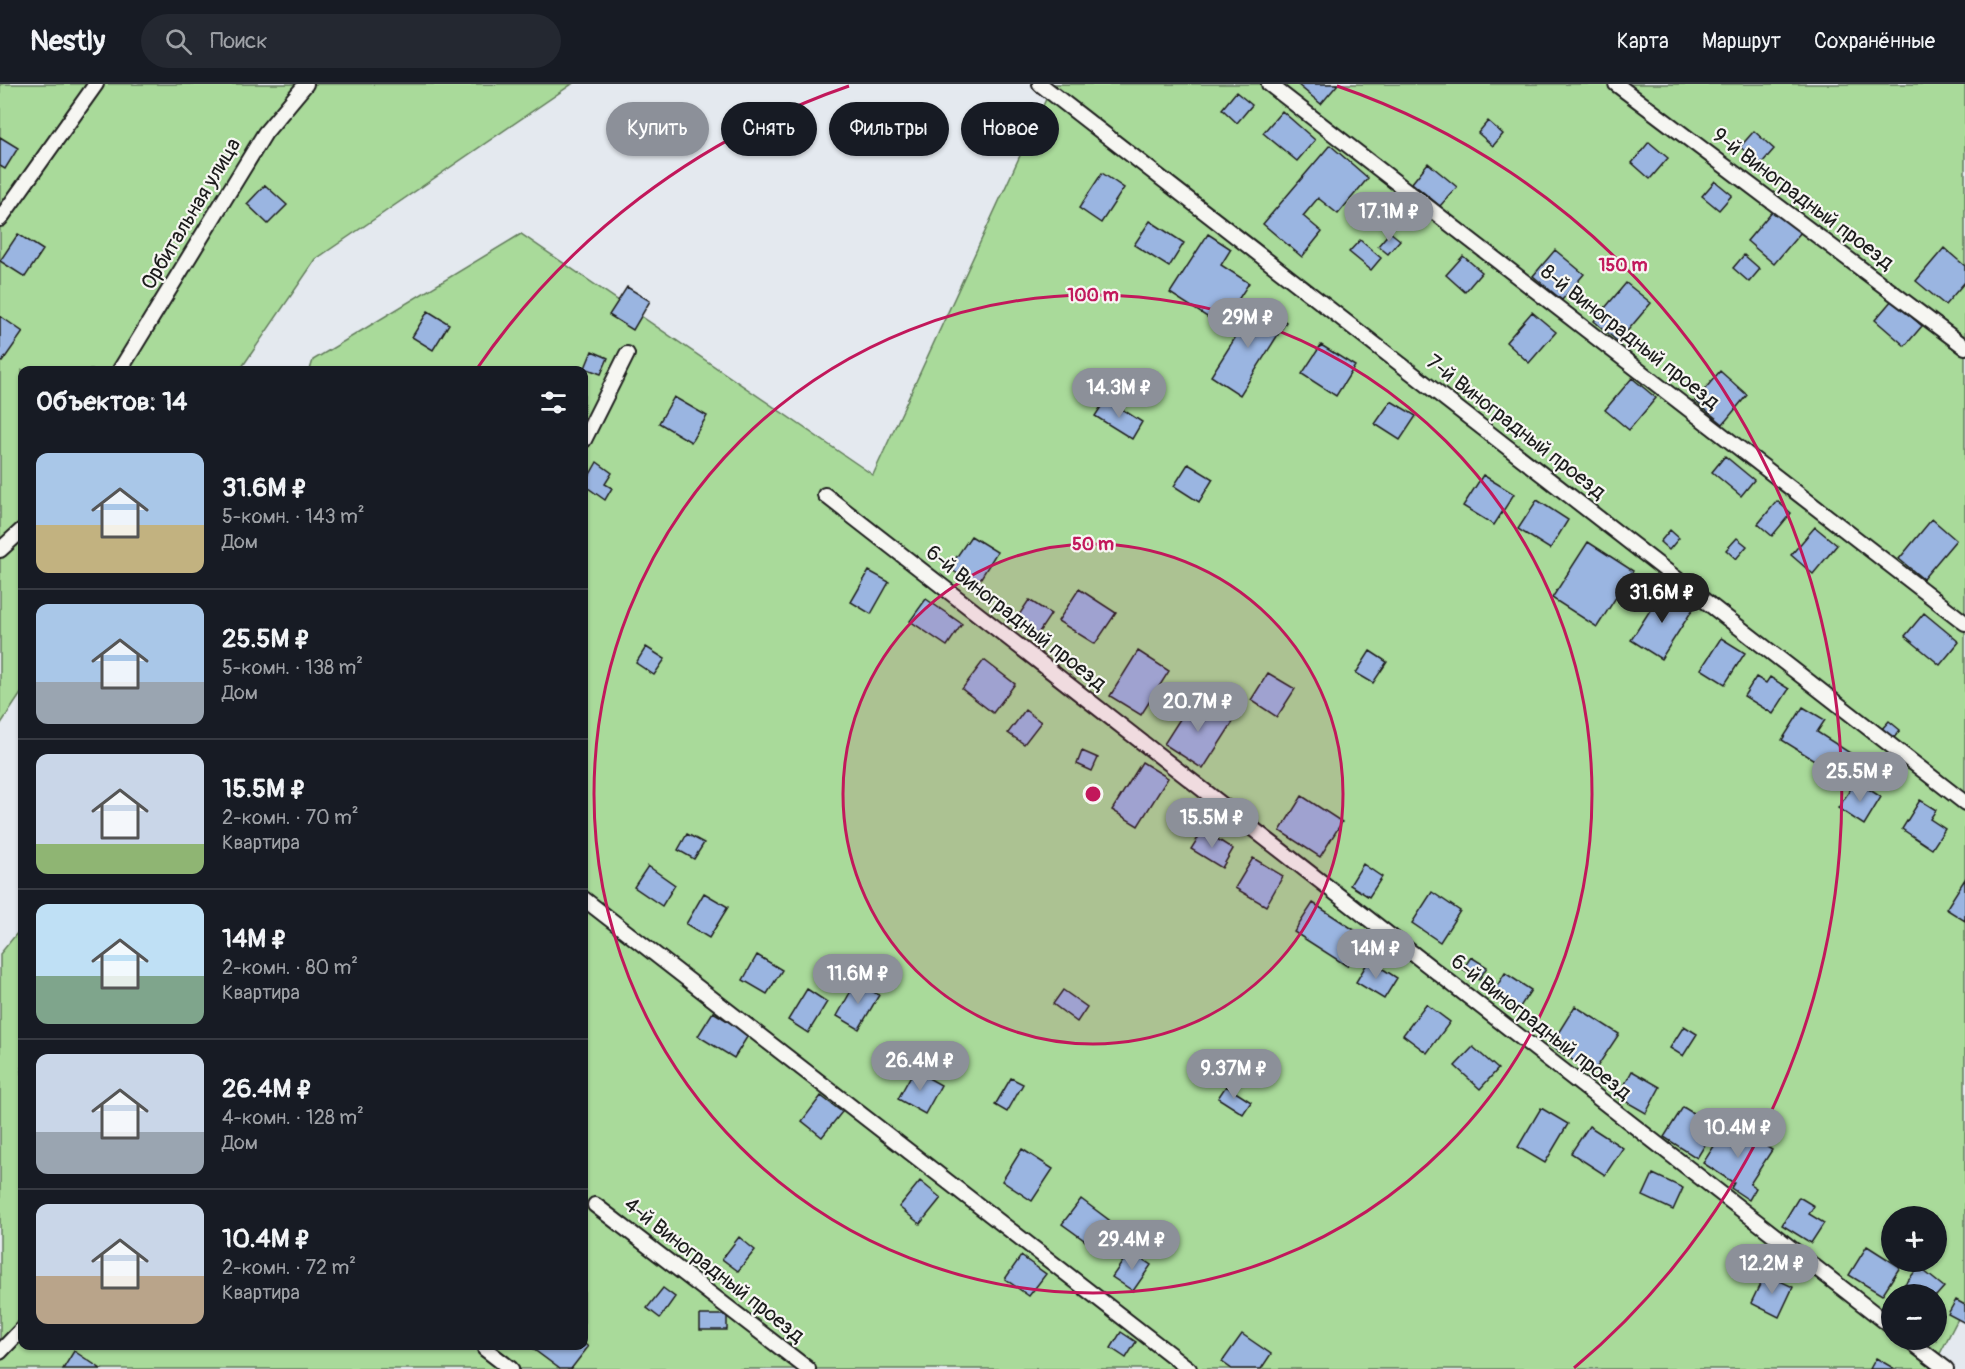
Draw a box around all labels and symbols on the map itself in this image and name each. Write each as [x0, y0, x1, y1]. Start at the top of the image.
street label: 9-й Виноградный проезд [1707, 122, 1899, 276]
street label: Орбитальная улица [135, 133, 247, 295]
pin: 17.1M ₽ [1334, 192, 1444, 243]
text: 150 m [1599, 254, 1648, 277]
street label: 8-й Виноградный проезд [1535, 259, 1725, 416]
text: 100 m [1067, 284, 1119, 307]
pin: 29M ₽ [1206, 298, 1290, 349]
street label: 7-й Виноградный проезд [1421, 348, 1612, 506]
pin: 14.3M ₽ [1064, 368, 1174, 419]
text: 50 m [1072, 533, 1114, 556]
street label: 6-й Виноградный проезд [920, 539, 1112, 697]
pin: 31.6M ₽ [1607, 573, 1717, 624]
pin: 20.7M ₽ [1143, 682, 1253, 733]
pin: 25.5M ₽ [1805, 752, 1915, 803]
centre of rings [1083, 784, 1103, 804]
pin: 15.5M ₽ [1157, 798, 1267, 849]
pin: 14M ₽ [1334, 929, 1418, 980]
street label: 6-й Виноградный проезд [1445, 948, 1637, 1106]
pin: 11.6M ₽ [803, 954, 913, 1005]
pin: 26.4M ₽ [865, 1041, 975, 1092]
pin: 9.37M ₽ [1179, 1049, 1289, 1100]
pin: 10.4M ₽ [1683, 1108, 1793, 1159]
street label: 4-й Виноградный проезд [618, 1191, 810, 1349]
pin: 29.4M ₽ [1077, 1220, 1187, 1271]
pin: 12.2M ₽ [1717, 1244, 1827, 1295]

